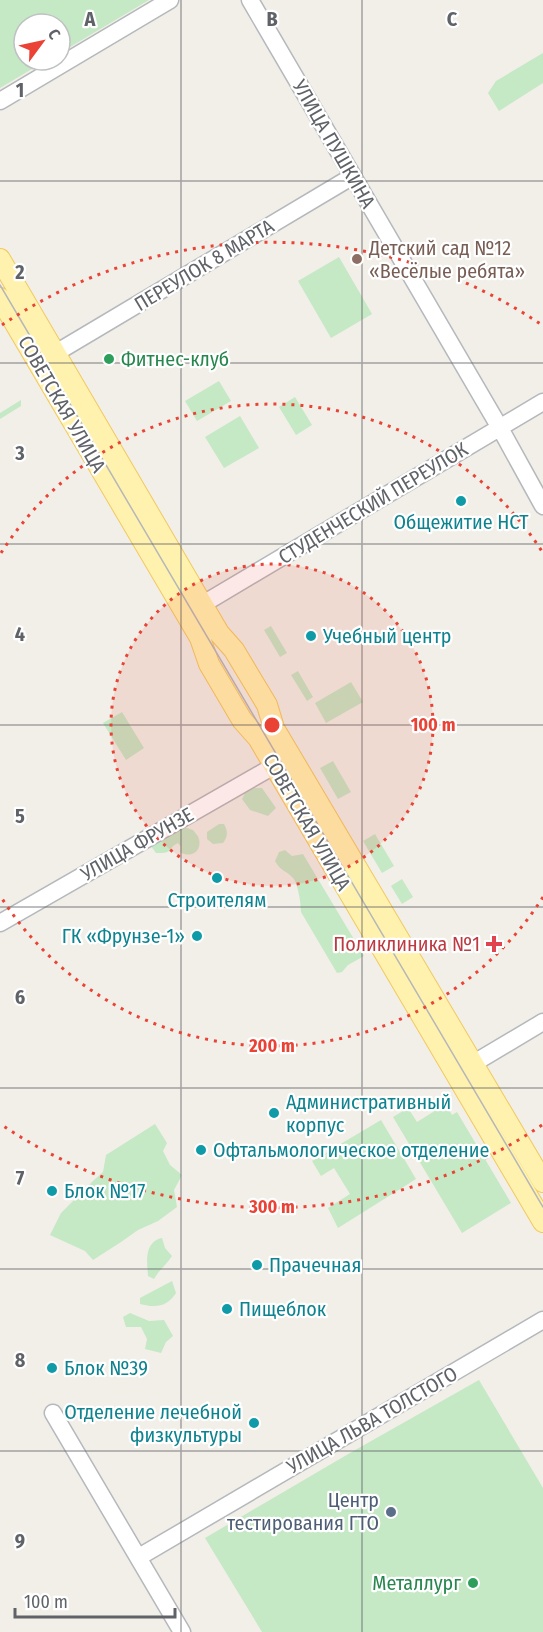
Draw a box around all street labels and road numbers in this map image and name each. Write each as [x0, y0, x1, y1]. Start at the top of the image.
street label: УЛИЦА ПУШКИНА [287, 75, 381, 213]
street label: ПЕРЕУЛОК 8 МАРТА [130, 214, 279, 316]
street label: СОВЕТСКАЯ УЛИЦА [13, 331, 111, 477]
street label: СТУДЕНЧЕСКИЙ ПЕРЕУЛОК [274, 437, 472, 569]
street label: СОВЕТСКАЯ УЛИЦА [258, 749, 356, 895]
street label: УЛИЦА ФРУНЗЕ [76, 802, 198, 886]
street label: УЛИЦА ЛЬВА ТОЛСТОГО [282, 1361, 462, 1479]

